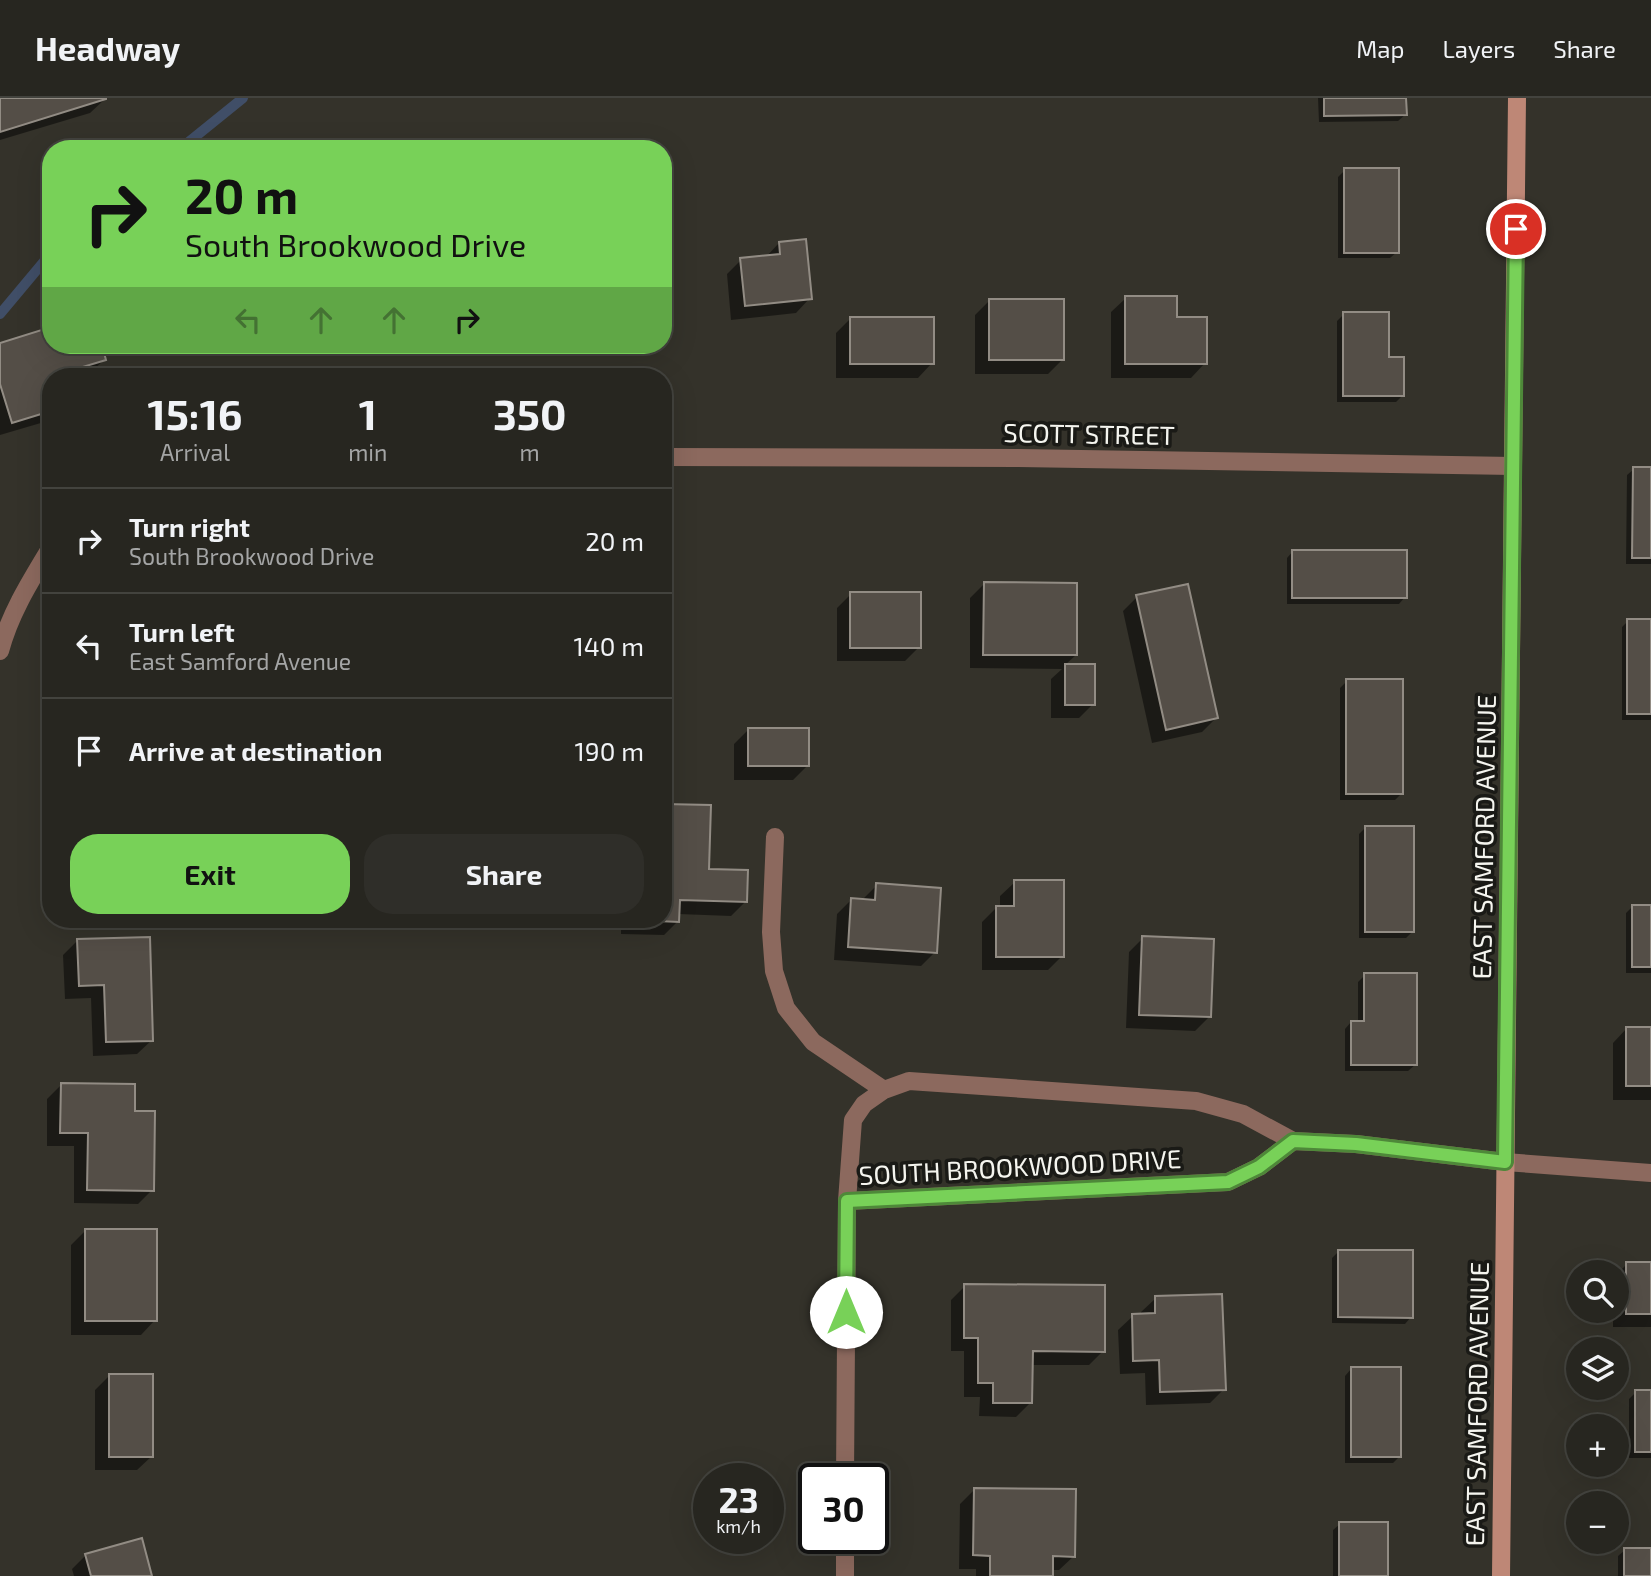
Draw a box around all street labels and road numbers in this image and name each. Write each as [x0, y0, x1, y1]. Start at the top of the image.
street label: SCOTT STREET [1003, 416, 1175, 450]
street label: EAST SAMFORD AVENUE [1465, 694, 1501, 980]
street label: SOUTH BROOKWOOD DRIVE [858, 1142, 1182, 1190]
street label: EAST SAMFORD AVENUE [1458, 1261, 1494, 1547]

